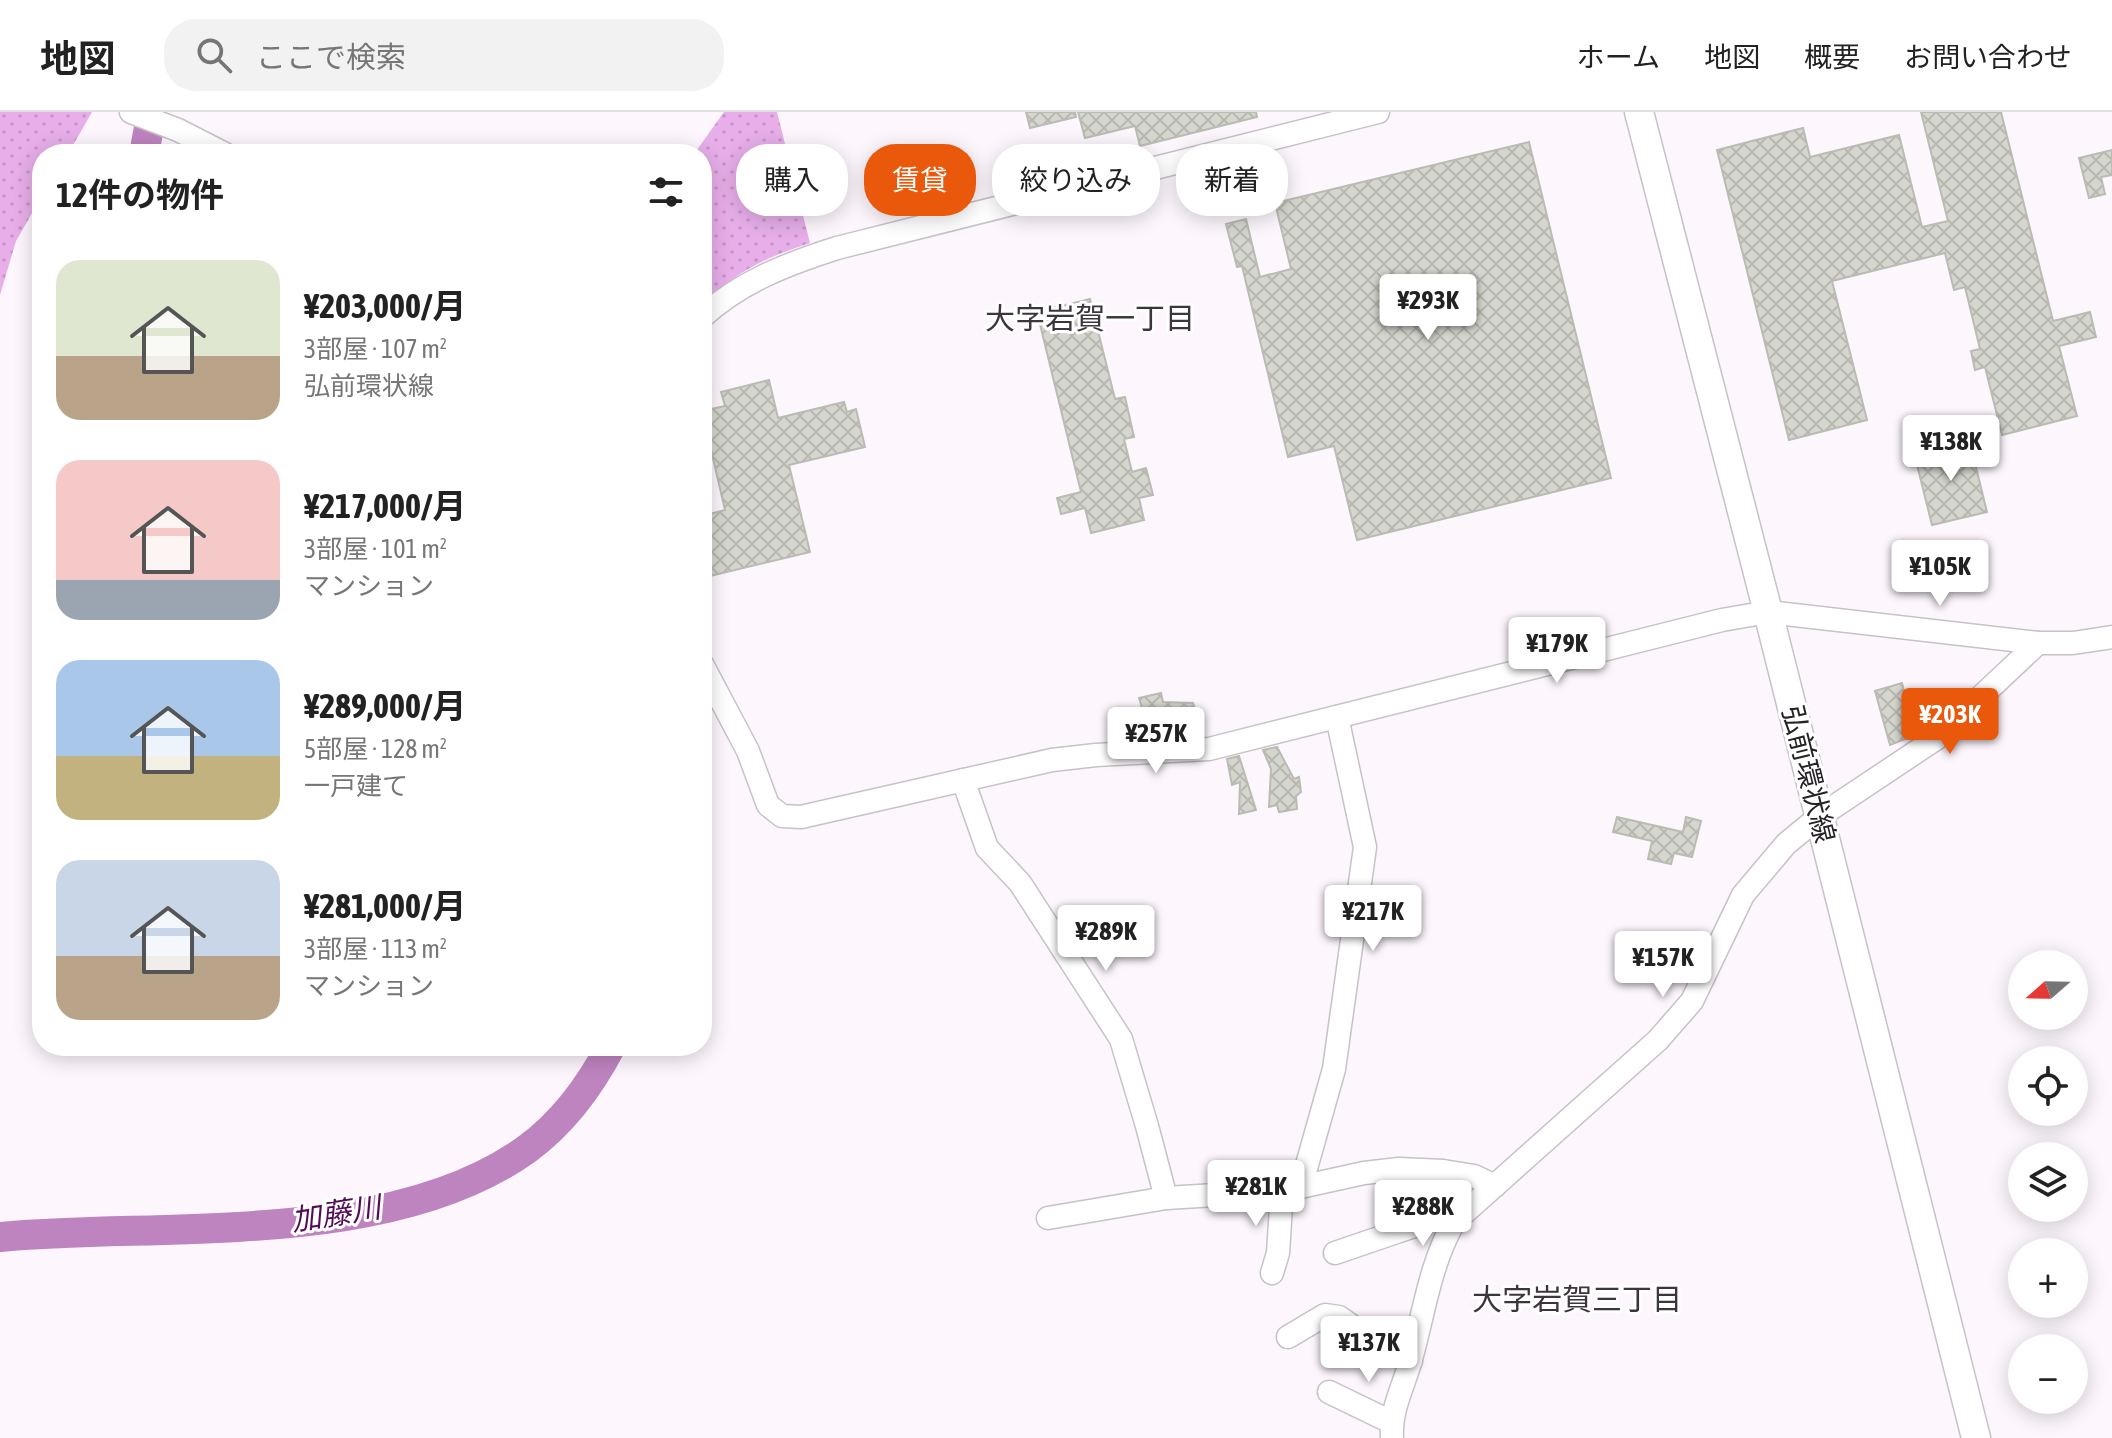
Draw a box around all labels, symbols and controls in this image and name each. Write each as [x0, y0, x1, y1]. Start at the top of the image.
search box [164, 19, 724, 91]
icon: search [192, 33, 236, 77]
text: 地図 [40, 37, 116, 80]
text: ここで検索 [256, 40, 406, 74]
text: ホーム [1577, 41, 1660, 73]
text: 地図 [1704, 41, 1760, 73]
text: 概要 [1804, 41, 1860, 73]
text: お問い合わせ [1904, 41, 2072, 73]
chip: 購入 [736, 144, 848, 216]
chip: 賃貸 [864, 144, 976, 216]
chip: 絞り込み [992, 144, 1160, 216]
chip: 新着 [1176, 144, 1288, 216]
icon: filters [644, 170, 688, 214]
text: 12件の物件 [56, 175, 224, 214]
pin: ¥293K [1372, 274, 1484, 342]
text: ¥293K [1398, 285, 1458, 315]
text: ¥203,000/月 [304, 286, 467, 325]
icon: home [120, 292, 216, 388]
district label: 大字岩賀一丁目 [985, 301, 1195, 335]
text: 3部屋 · 107 m² [304, 334, 447, 364]
text: 弘前環状線 [304, 371, 434, 401]
pin: ¥138K [1895, 415, 2007, 483]
text: ¥138K [1921, 426, 1981, 456]
text: ¥217,000/月 [304, 486, 467, 525]
icon: home [120, 492, 216, 588]
text: 3部屋 · 101 m² [304, 534, 447, 564]
pin: ¥105K [1884, 540, 1996, 608]
text: ¥105K [1910, 551, 1970, 581]
text: マンション [304, 571, 434, 601]
pin: ¥179K [1501, 617, 1613, 685]
text: ¥179K [1527, 628, 1587, 658]
text: ¥289,000/月 [304, 686, 467, 725]
pin: ¥203K [1894, 688, 2006, 756]
icon: home [120, 692, 216, 788]
text: ¥203K [1920, 699, 1980, 729]
street label: 弘前環状線 [1777, 702, 1841, 846]
pin: ¥257K [1100, 707, 1212, 775]
text: ¥257K [1126, 718, 1186, 748]
text: 5部屋 · 128 m² [304, 734, 447, 764]
text: 一戸建て [304, 771, 408, 801]
pin: ¥217K [1317, 885, 1429, 953]
text: ¥281,000/月 [304, 886, 467, 925]
icon: home [120, 892, 216, 988]
text: ¥217K [1343, 896, 1403, 926]
pin: ¥289K [1050, 905, 1162, 973]
text: ¥289K [1076, 916, 1136, 946]
pin: ¥157K [1607, 931, 1719, 999]
text: 3部屋 · 113 m² [304, 934, 447, 964]
text: ¥157K [1633, 942, 1693, 972]
north arrow [2008, 950, 2088, 1030]
map controls [2008, 950, 2088, 1414]
text: マンション [304, 971, 434, 1001]
button: locate [2008, 1046, 2088, 1126]
button: layers [2008, 1142, 2088, 1222]
pin: ¥281K [1200, 1160, 1312, 1228]
text: ¥281K [1226, 1171, 1286, 1201]
pin: ¥288K [1367, 1180, 1479, 1248]
water label: 加藤川 [289, 1189, 386, 1237]
text: ¥288K [1393, 1191, 1453, 1221]
button: + [2008, 1238, 2088, 1318]
district label: 大字岩賀三丁目 [1472, 1282, 1682, 1316]
pin: ¥137K [1313, 1316, 1425, 1384]
text: ¥137K [1339, 1327, 1399, 1357]
button: − [2008, 1334, 2088, 1414]

